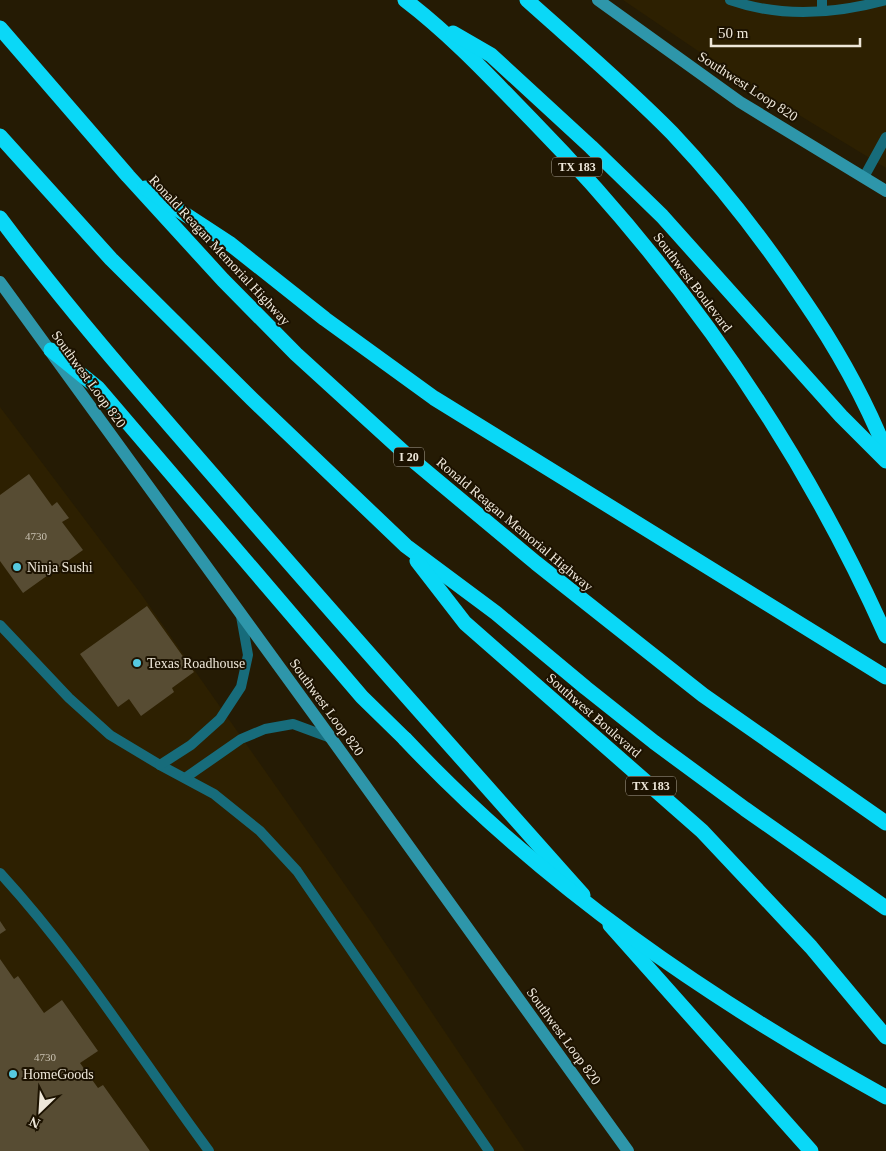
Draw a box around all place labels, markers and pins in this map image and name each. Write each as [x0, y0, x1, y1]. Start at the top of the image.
place label: Ninja Sushi [27, 560, 93, 575]
marker: Ninja Sushi [11, 561, 23, 573]
place label: Texas Roadhouse [147, 656, 245, 671]
marker: Texas Roadhouse [131, 657, 143, 669]
place label: HomeGoods [23, 1067, 94, 1082]
marker: HomeGoods [7, 1068, 19, 1080]

